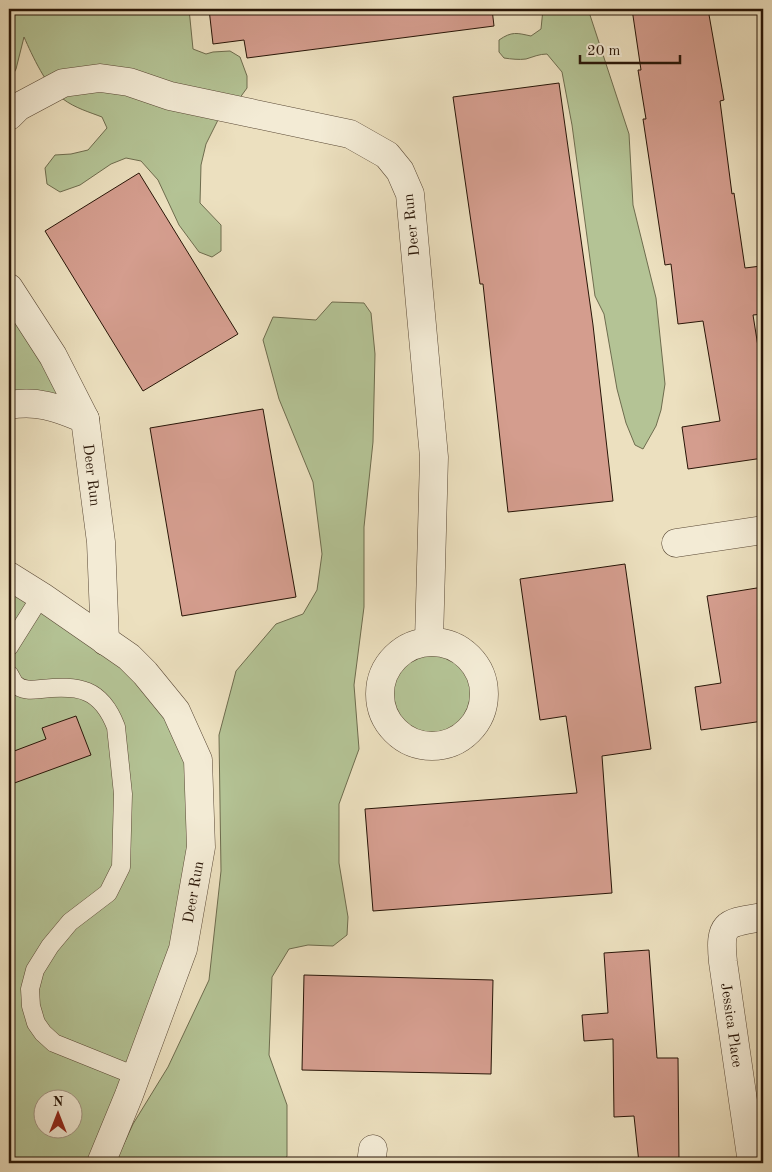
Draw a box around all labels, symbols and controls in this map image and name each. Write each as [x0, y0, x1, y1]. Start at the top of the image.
scale bar [580, 32, 680, 64]
text: 20 m [587, 44, 621, 59]
street label: Deer Run [402, 193, 423, 257]
street label: Deer Run [79, 443, 102, 507]
street label: Deer Run [182, 860, 207, 924]
street label: Jessica Place [717, 982, 744, 1069]
north arrow [32, 1090, 82, 1140]
text: N [53, 1095, 64, 1109]

